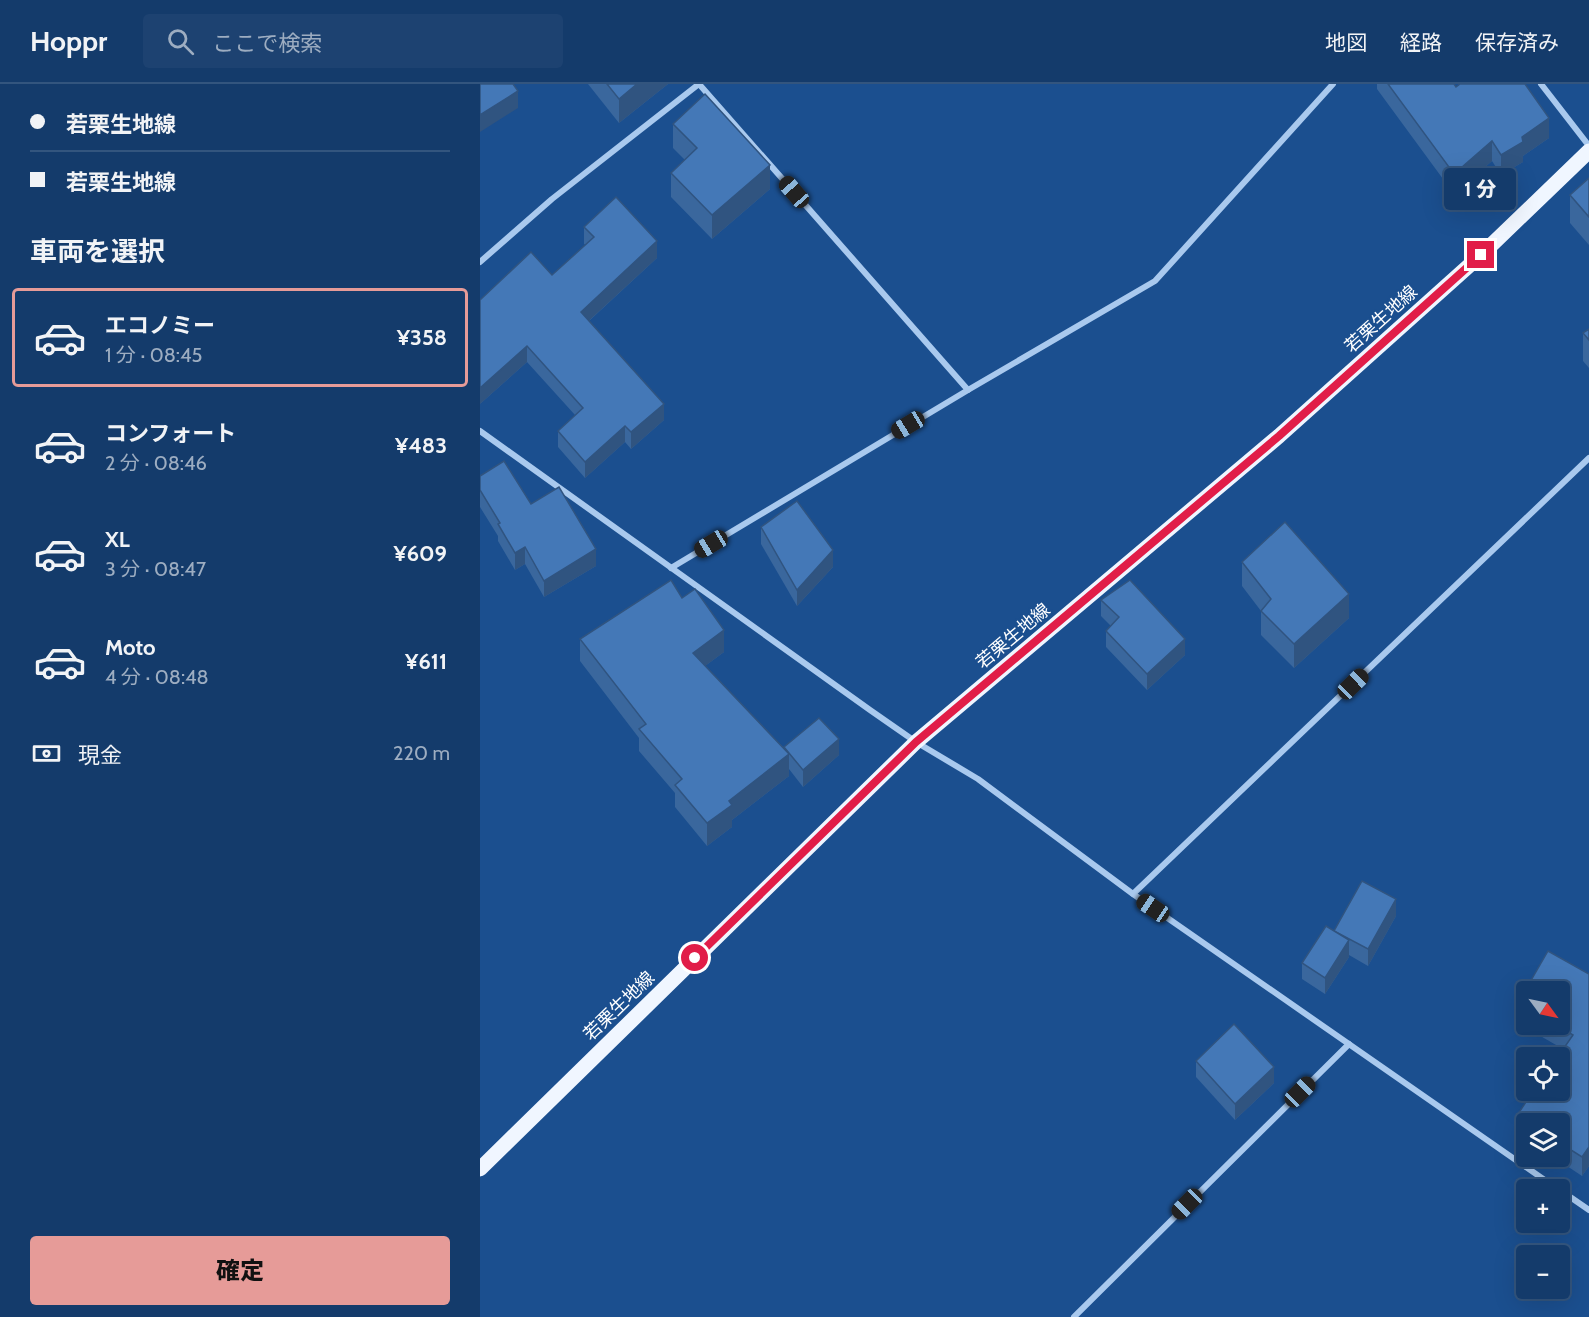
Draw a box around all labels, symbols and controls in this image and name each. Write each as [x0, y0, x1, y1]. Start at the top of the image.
search box [143, 14, 563, 68]
text: Hoppr [30, 24, 107, 58]
icon: search [164, 25, 197, 58]
text: ここで検索 [212, 30, 322, 57]
text: 地図 [1325, 30, 1367, 55]
text: 経路 [1400, 30, 1442, 55]
text: 保存済み [1475, 30, 1559, 55]
text: 若栗生地線 [66, 111, 176, 138]
callout: 1 分 [1445, 168, 1517, 210]
text: 若栗生地線 [66, 169, 176, 196]
car [775, 173, 813, 211]
text: 1 分 [1464, 177, 1496, 201]
text: 車両を選択 [30, 235, 165, 268]
route end [1467, 241, 1494, 268]
street label: 若栗生地線 [1340, 281, 1422, 357]
icon: car [33, 311, 87, 365]
text: エコノミー [105, 312, 215, 339]
text: ¥358 [397, 324, 447, 351]
text: 1 分 · 08:45 [105, 343, 202, 367]
car [888, 408, 928, 442]
icon: car [33, 419, 87, 473]
text: コンフォート [105, 420, 236, 447]
text: ¥483 [395, 432, 447, 459]
text: 2 分 · 08:46 [105, 451, 207, 475]
text: XL [105, 526, 130, 553]
icon: car [33, 527, 87, 581]
car [691, 527, 731, 561]
text: ¥609 [393, 540, 447, 567]
text: 3 分 · 08:47 [105, 557, 206, 581]
street label: 若栗生地線 [971, 599, 1055, 673]
text: Moto [105, 634, 156, 661]
icon: car [33, 635, 87, 689]
text: ¥611 [405, 648, 447, 675]
text: 4 分 · 08:48 [105, 665, 209, 689]
car [1334, 665, 1372, 703]
icon: cash [30, 737, 63, 770]
text: 220 m [393, 741, 450, 765]
text: 現金 [78, 742, 122, 769]
car [1133, 890, 1173, 926]
route start [681, 944, 708, 971]
street label: 若栗生地線 [579, 967, 659, 1045]
north arrow [1516, 981, 1570, 1035]
map controls [1516, 981, 1570, 1299]
button: locate [1516, 1047, 1570, 1101]
car [1281, 1073, 1319, 1111]
button: layers [1516, 1113, 1570, 1167]
button: + [1516, 1179, 1570, 1233]
car [1168, 1185, 1206, 1223]
button: 確定 [30, 1236, 450, 1305]
button: − [1516, 1245, 1570, 1299]

